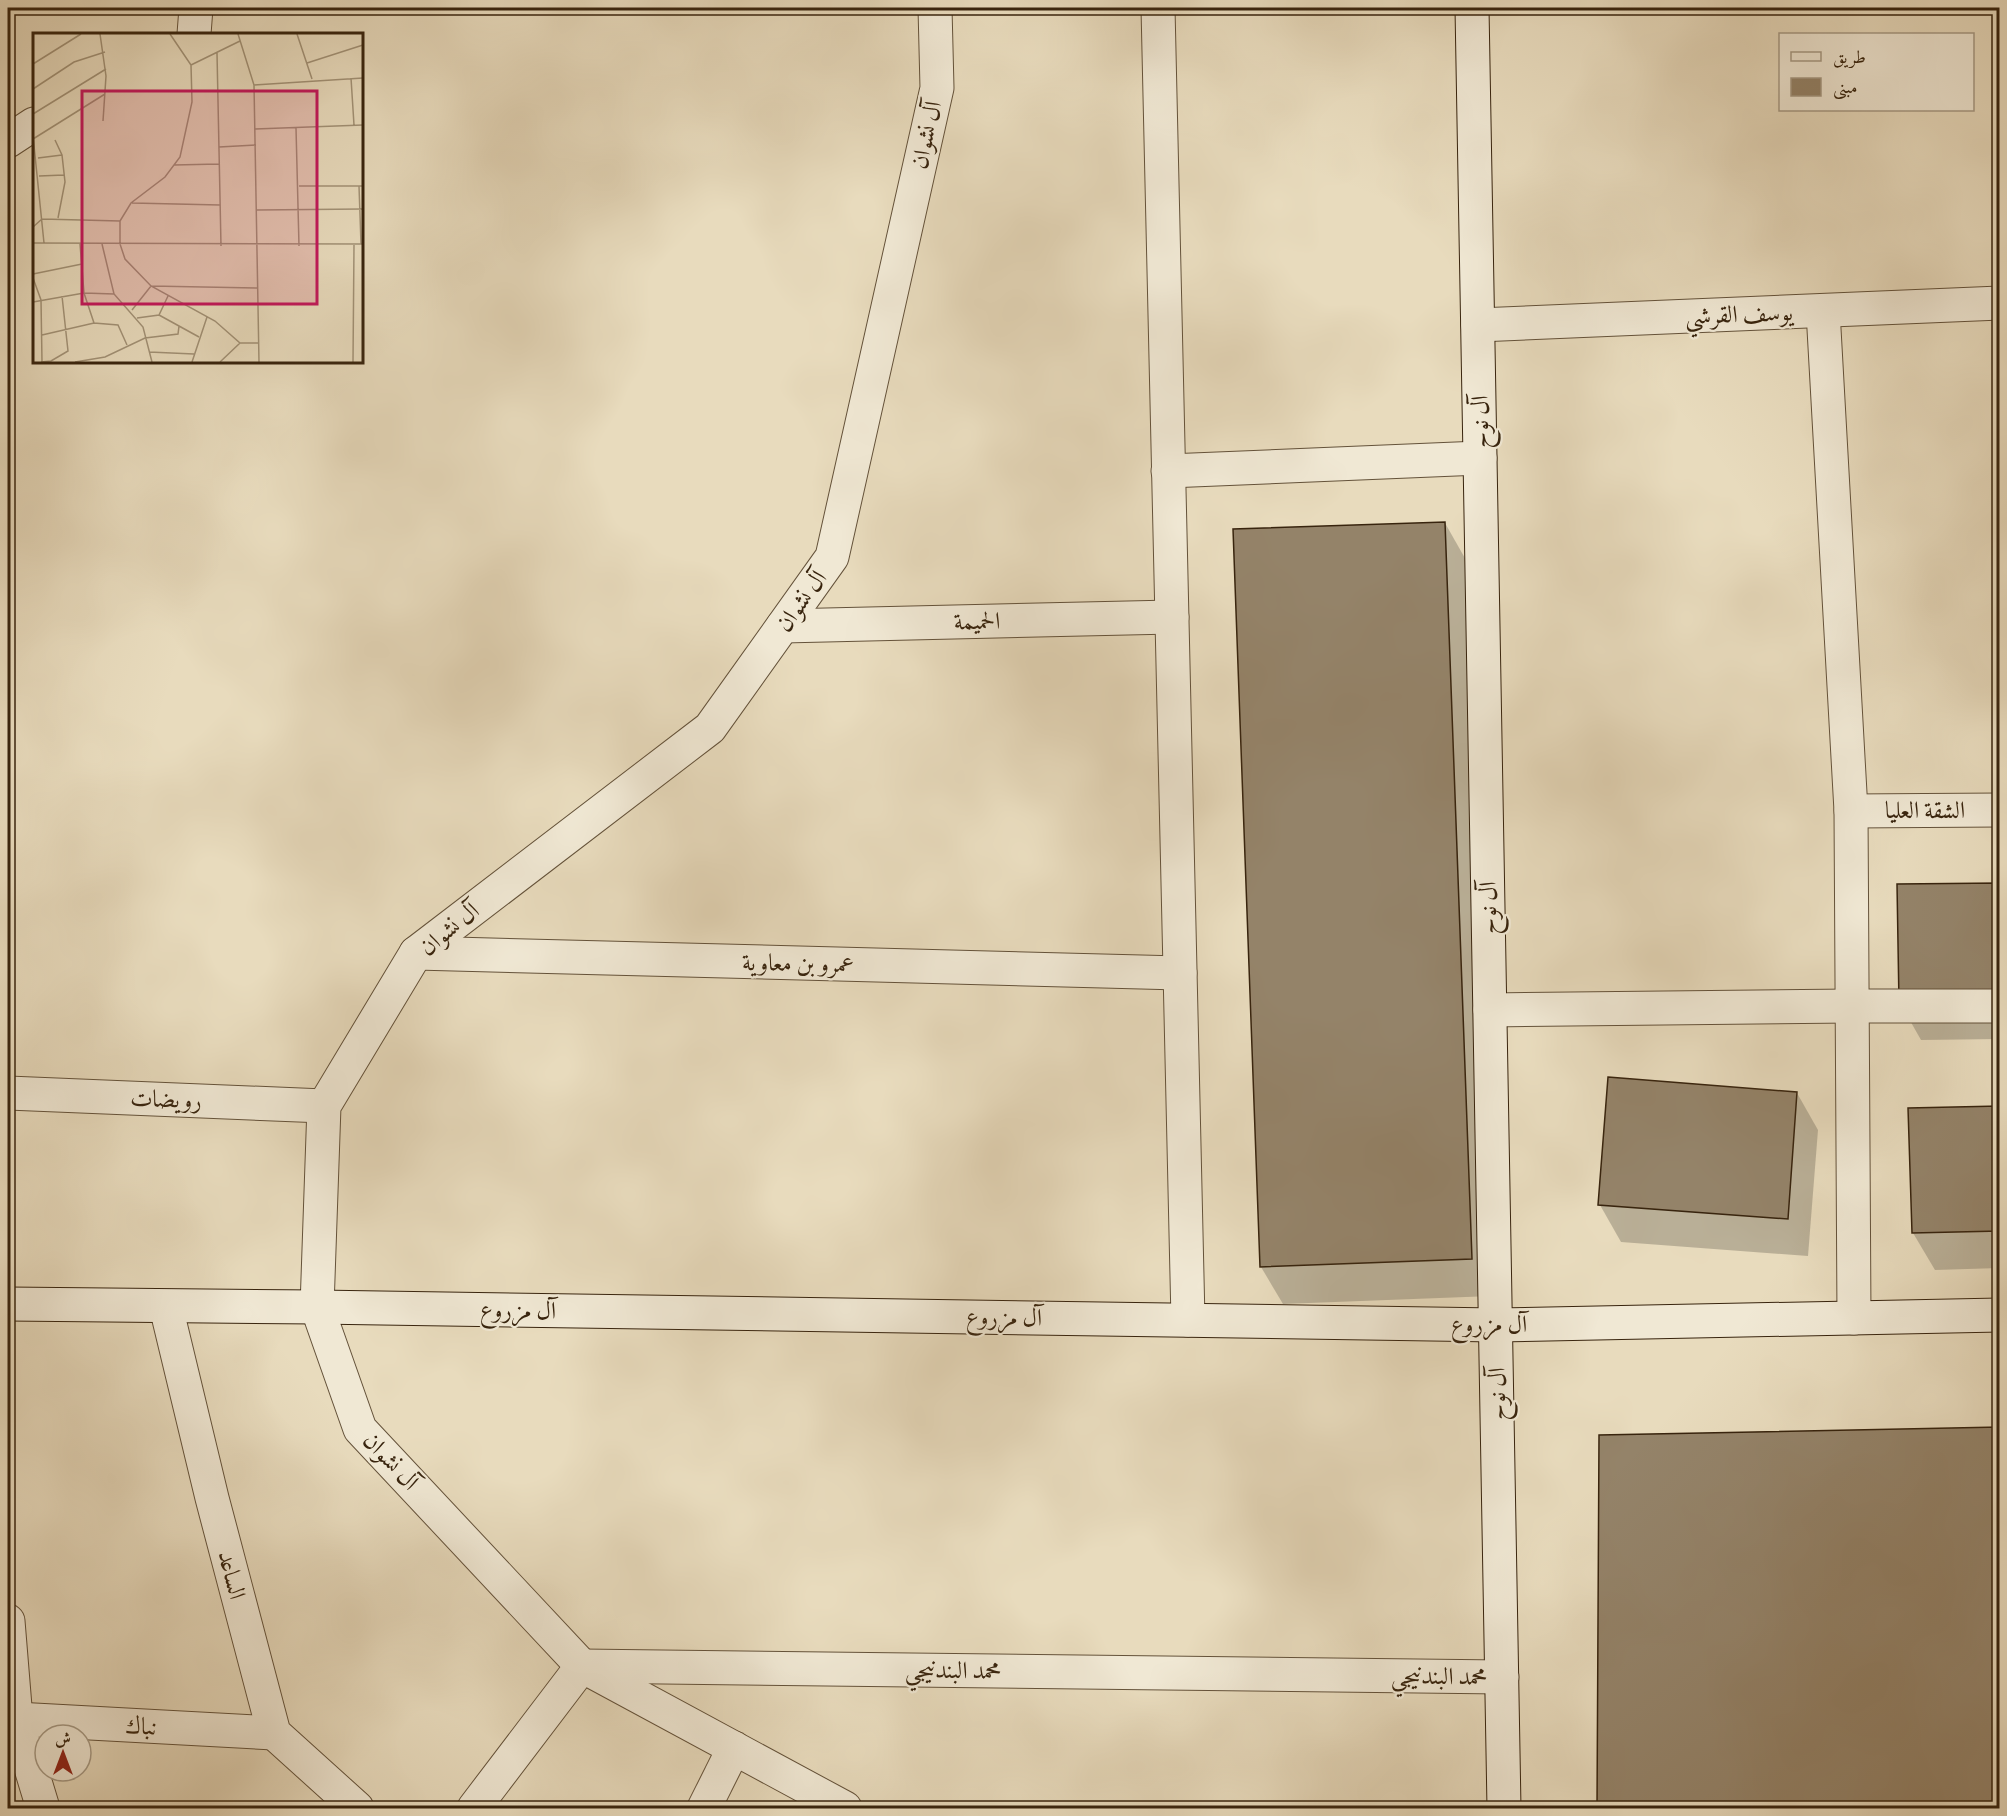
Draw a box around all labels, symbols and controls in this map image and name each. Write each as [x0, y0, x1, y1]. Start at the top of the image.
inset map [33, 33, 363, 363]
legend [1779, 33, 1974, 111]
text: طريق [1833, 46, 1866, 71]
text: مبنى [1833, 76, 1858, 101]
street label: آل نشوان [904, 95, 953, 173]
street label: يوسف القرشي [1685, 297, 1795, 338]
street label: آل نوح [1464, 392, 1501, 449]
street label: آل نشوان [769, 562, 838, 640]
street label: الحميمة [953, 606, 1001, 640]
street label: الشقة العليا [1885, 795, 1965, 829]
street label: آل نوح [1472, 878, 1509, 935]
street label: آل نشوان [413, 894, 490, 965]
street label: عمرو بن معاوية [742, 947, 854, 983]
street label: رويضات [129, 1083, 202, 1119]
street label: آل مزروع [480, 1294, 559, 1331]
street label: آل مزروع [966, 1301, 1045, 1338]
street label: آل مزروع [1451, 1309, 1530, 1344]
street label: آل نوح [1481, 1364, 1518, 1421]
street label: آل نشوان [354, 1426, 427, 1501]
street label: الساعد [207, 1547, 253, 1604]
street label: محمد البندنيجي [904, 1654, 1001, 1694]
street label: محمد البندنيجي [1390, 1660, 1487, 1700]
street label: نباك [124, 1710, 158, 1746]
north arrow [33, 1723, 93, 1783]
text: ش [55, 1729, 71, 1751]

